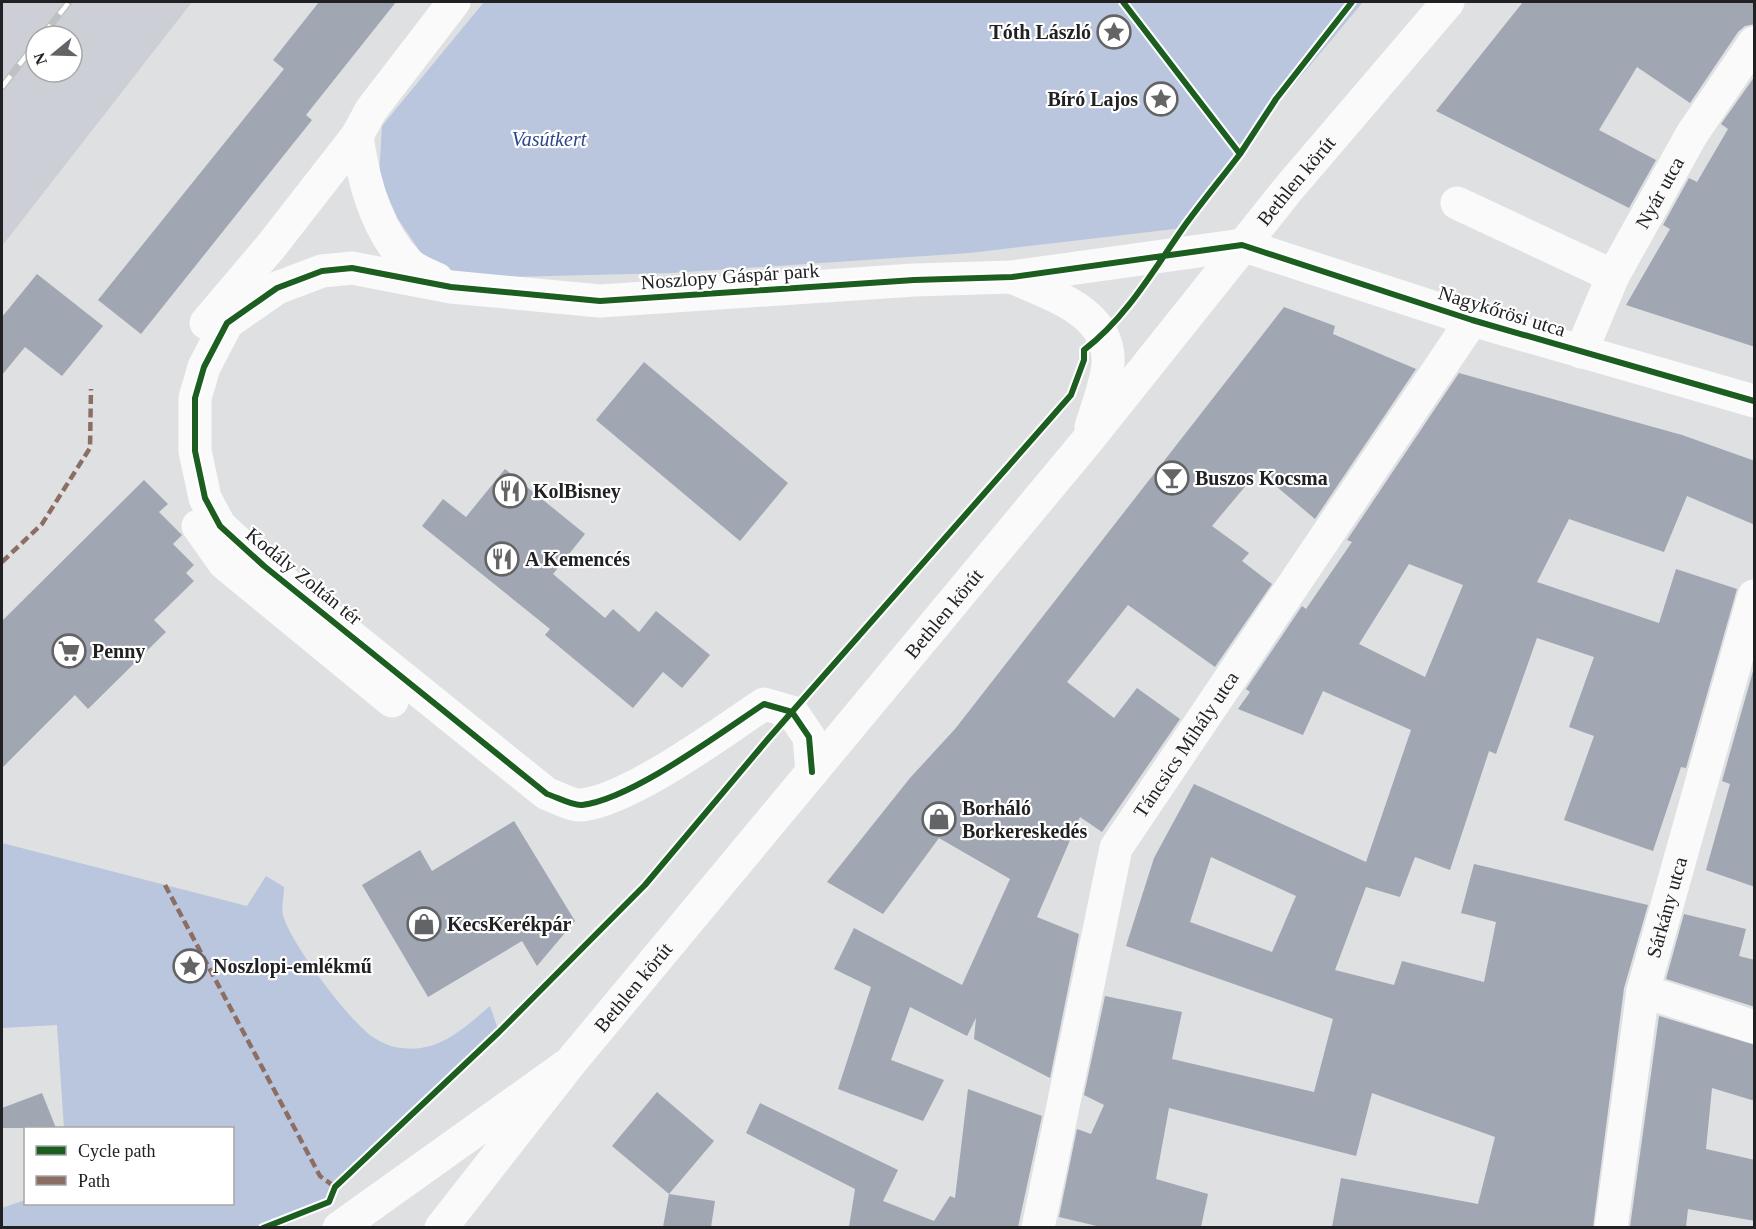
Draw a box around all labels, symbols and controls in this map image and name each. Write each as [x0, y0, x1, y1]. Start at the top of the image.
place icon: Tóth László [1096, 14, 1132, 50]
place label: Tóth László [989, 21, 1091, 43]
north arrow [24, 24, 84, 84]
text: N [30, 50, 50, 67]
place icon: Bíró Lajos [1143, 81, 1179, 117]
place label: Bíró Lajos [1047, 88, 1138, 111]
park label: Vasútkert [512, 128, 587, 150]
street label: Bethlen körút [1252, 131, 1340, 230]
street label: Nyár utca [1631, 153, 1688, 232]
street label: Noszlopy Gáspár park [640, 259, 820, 294]
street label: Nagykőrösi utca [1436, 281, 1568, 342]
bar icon: Buszos Kocsma [1154, 460, 1190, 496]
place label: Buszos Kocsma [1195, 467, 1328, 489]
restaurant icon: KolBisney [492, 473, 528, 509]
place label: KolBisney [533, 480, 621, 503]
street label: Kodály Zoltán tér [241, 523, 366, 630]
restaurant icon: A Kemencés [484, 541, 520, 577]
place label: A Kemencés [525, 548, 630, 570]
street label: Bethlen körút [900, 564, 987, 663]
supermarket icon: Penny [51, 633, 87, 669]
place label: Penny [92, 640, 145, 663]
street label: Táncsics Mihály utca [1129, 667, 1243, 821]
place label: Borháló Borkereskedés [962, 797, 1087, 842]
shop icon: Borháló Borkereskedés [921, 801, 957, 837]
street label: Sárkány utca [1642, 854, 1691, 960]
shop icon: KecsKerékpár [406, 906, 442, 942]
place label: KecsKerékpár [447, 913, 572, 936]
street label: Bethlen körút [590, 938, 677, 1036]
place icon: Noszlopi-emlékmű [172, 948, 208, 984]
place label: Noszlopi-emlékmű [213, 955, 372, 978]
legend [24, 1127, 234, 1205]
text: Cycle path [78, 1141, 155, 1161]
text: Path [78, 1171, 110, 1191]

